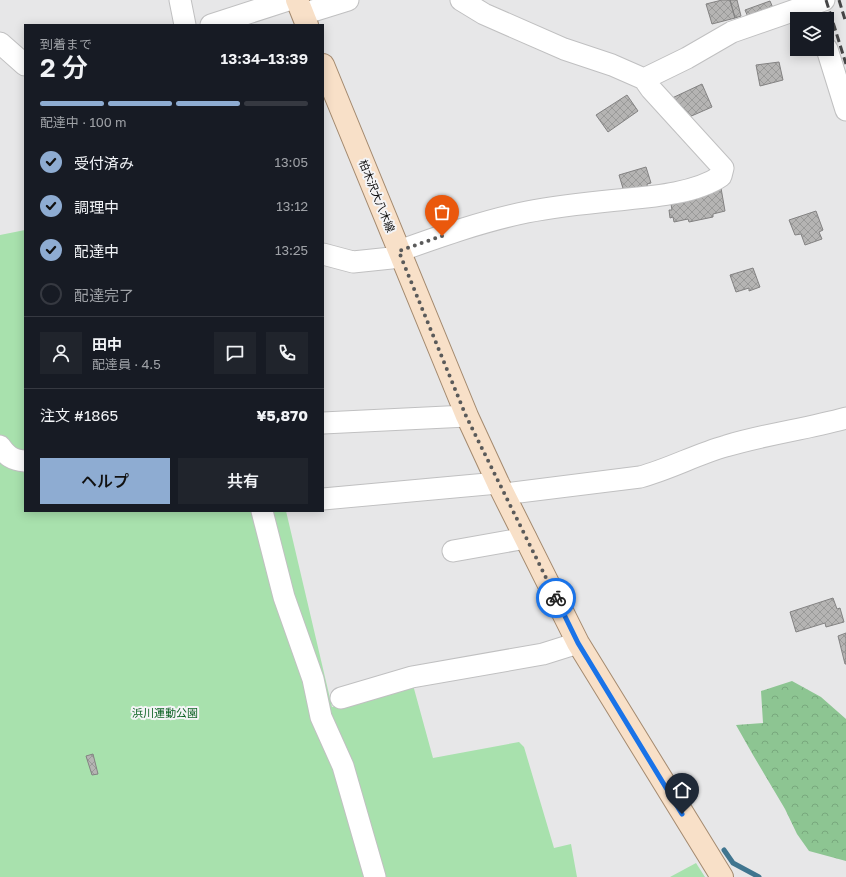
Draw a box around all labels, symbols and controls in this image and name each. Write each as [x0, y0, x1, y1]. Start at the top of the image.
map controls [790, 12, 834, 56]
button: layers [790, 12, 834, 56]
text: 到着まで [40, 36, 92, 52]
text: 13:34–13:39 [221, 49, 308, 67]
text: 2 分 [40, 52, 88, 83]
text: 配達中 · 100 m [40, 114, 127, 130]
icon: check [40, 151, 62, 173]
text: 受付済み [74, 154, 134, 172]
text: 13:05 [275, 154, 308, 170]
street label: 柏木沢大八木線 [357, 158, 398, 234]
icon: check [40, 195, 62, 217]
pin [425, 195, 459, 236]
text: 調理中 [74, 198, 119, 216]
text: 13:12 [276, 198, 308, 214]
icon: bag [431, 201, 453, 223]
icon: check [40, 239, 62, 261]
text: 配達中 [74, 242, 119, 260]
text: 13:25 [275, 242, 308, 258]
text: 配達完了 [74, 286, 134, 304]
button: person [40, 332, 82, 374]
button: chat [214, 332, 256, 374]
button: phone [266, 332, 308, 374]
text: 田中 [92, 335, 122, 353]
text: 配達員 · 4.5 [92, 356, 161, 372]
text: 注文 #1865 [40, 406, 118, 424]
text: ¥5,870 [257, 406, 308, 424]
button: ヘルプ [40, 458, 170, 504]
button: 共有 [178, 458, 308, 504]
courier [536, 578, 576, 618]
icon: bike [545, 587, 567, 609]
park label: 浜川運動公園 [132, 706, 198, 719]
pin [665, 773, 699, 814]
icon: home [671, 779, 693, 801]

